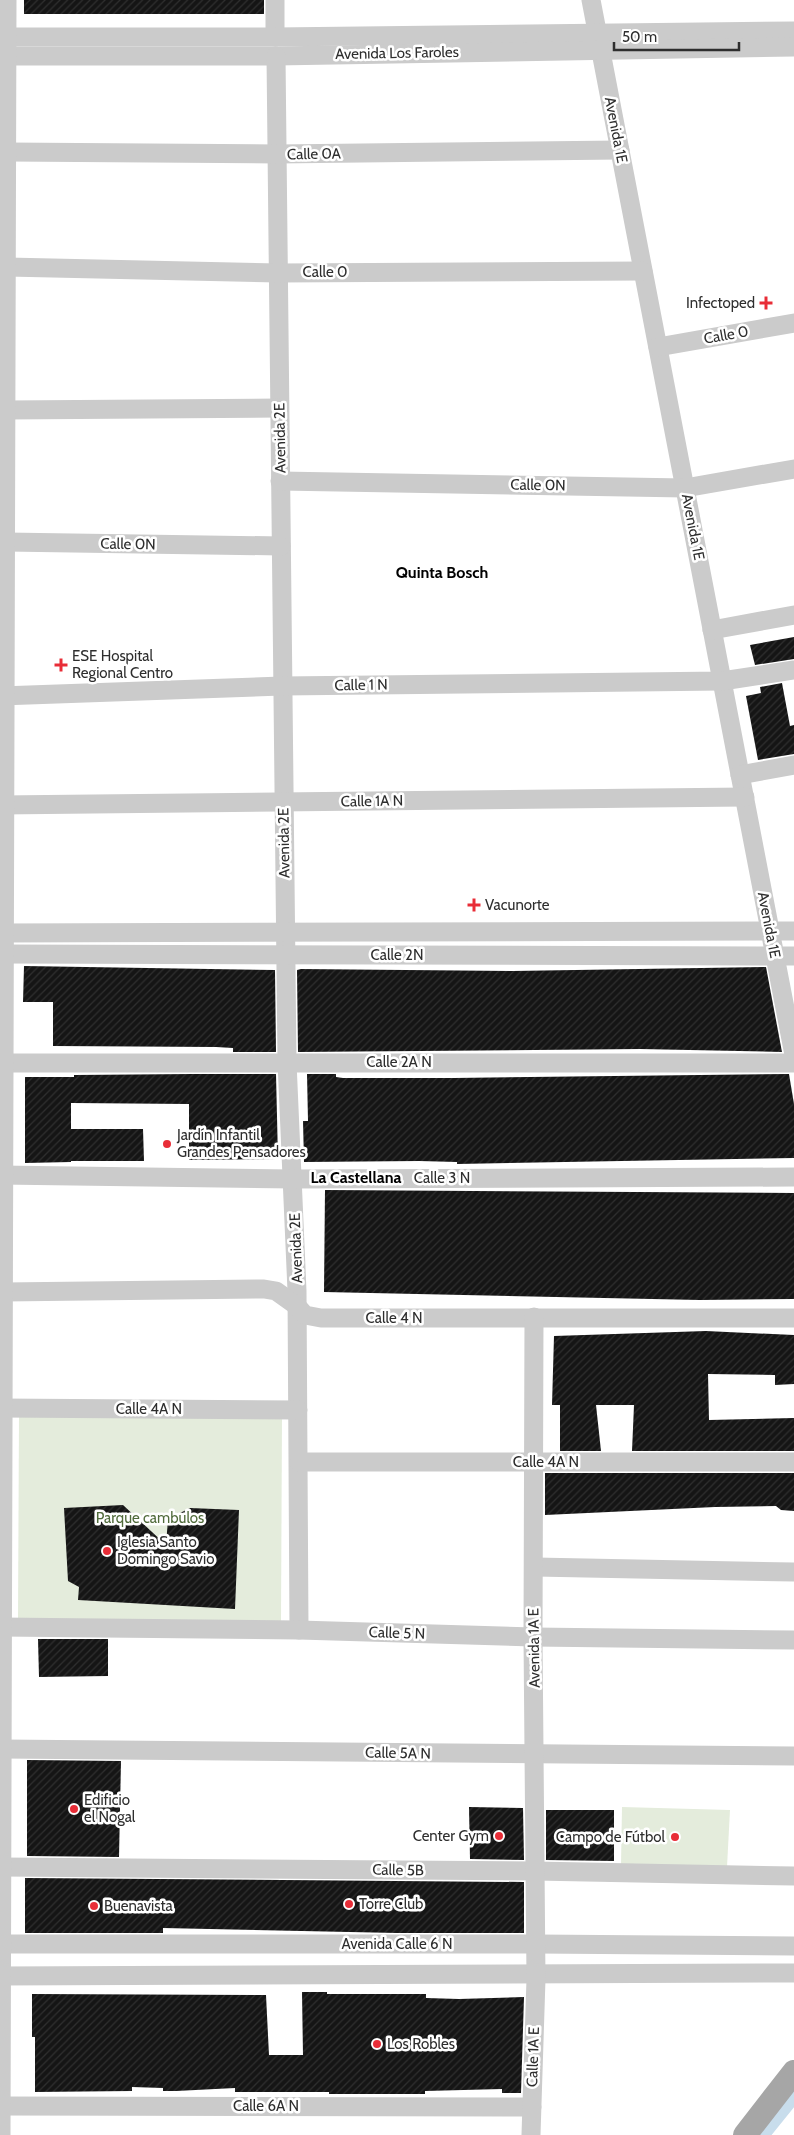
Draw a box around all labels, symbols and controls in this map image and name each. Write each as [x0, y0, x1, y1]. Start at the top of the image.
scale bar [614, 20, 739, 52]
text: 50 m [622, 28, 657, 46]
street label: Avenida Los Faroles [335, 43, 459, 63]
street label: Avenida 1E [601, 95, 631, 165]
street label: Calle 0A [287, 145, 342, 163]
street label: Calle 0 [303, 263, 347, 281]
place label: Infectoped [686, 294, 755, 312]
marker: Infectoped [759, 296, 773, 310]
street label: Calle 0 [702, 322, 750, 348]
street label: Avenida 2E [270, 403, 290, 473]
street label: Calle 0N [510, 476, 566, 494]
street label: Avenida 1E [678, 492, 708, 562]
street label: Calle 0N [100, 535, 156, 553]
district label: Quinta Bosch [396, 563, 488, 582]
place label: ESE Hospital Regional Centro [72, 647, 173, 682]
marker: ESE Hospital Regional Centro [54, 658, 68, 672]
street label: Calle 1 N [334, 676, 388, 694]
street label: Calle 1A N [341, 791, 403, 811]
street label: Avenida 2E [274, 808, 294, 878]
street label: Avenida 1E [754, 890, 784, 960]
place label: Vacunorte [485, 896, 550, 914]
marker: Vacunorte [467, 898, 481, 912]
street label: Calle 2N [371, 946, 423, 964]
street label: Calle 2A N [366, 1053, 432, 1071]
place label: Jardín Infantil Grandes Pensadores [176, 1126, 306, 1161]
marker: Jardín Infantil Grandes Pensadores [161, 1138, 173, 1150]
district label: La Castellana [311, 1168, 402, 1187]
street label: Calle 3 N [414, 1169, 470, 1187]
street label: Avenida 2E [286, 1213, 306, 1283]
street label: Calle 4 N [365, 1309, 423, 1327]
street label: Calle 4A N [116, 1400, 182, 1418]
street label: Calle 4A N [513, 1453, 579, 1471]
park label: Parque cambulos [96, 1509, 204, 1527]
place label: Iglesia Santo Domingo Savio [117, 1533, 214, 1568]
marker: Iglesia Santo Domingo Savio [101, 1545, 113, 1557]
street label: Avenida 1A E [524, 1608, 544, 1688]
street label: Calle 5 N [368, 1623, 426, 1643]
street label: Calle 5A N [365, 1743, 431, 1763]
place label: Edificio el Nogal [84, 1791, 136, 1826]
marker: Edificio el Nogal [68, 1803, 80, 1815]
place label: Center Gym [413, 1827, 489, 1845]
place label: Campo de Fútbol [556, 1828, 665, 1846]
marker: Center Gym [493, 1830, 505, 1842]
marker: Campo de Fútbol [669, 1831, 681, 1843]
street label: Calle 5B [372, 1861, 424, 1879]
place label: Torre Club [359, 1895, 423, 1913]
place label: Buenavista [104, 1897, 174, 1915]
marker: Torre Club [343, 1898, 355, 1910]
marker: Buenavista [88, 1900, 100, 1912]
street label: Avenida Calle 6 N [341, 1935, 453, 1953]
street label: Calle 1A E [523, 2027, 543, 2087]
place label: Los Robles [387, 2035, 455, 2053]
marker: Los Robles [371, 2038, 383, 2050]
street label: Calle 6A N [233, 2097, 299, 2115]

